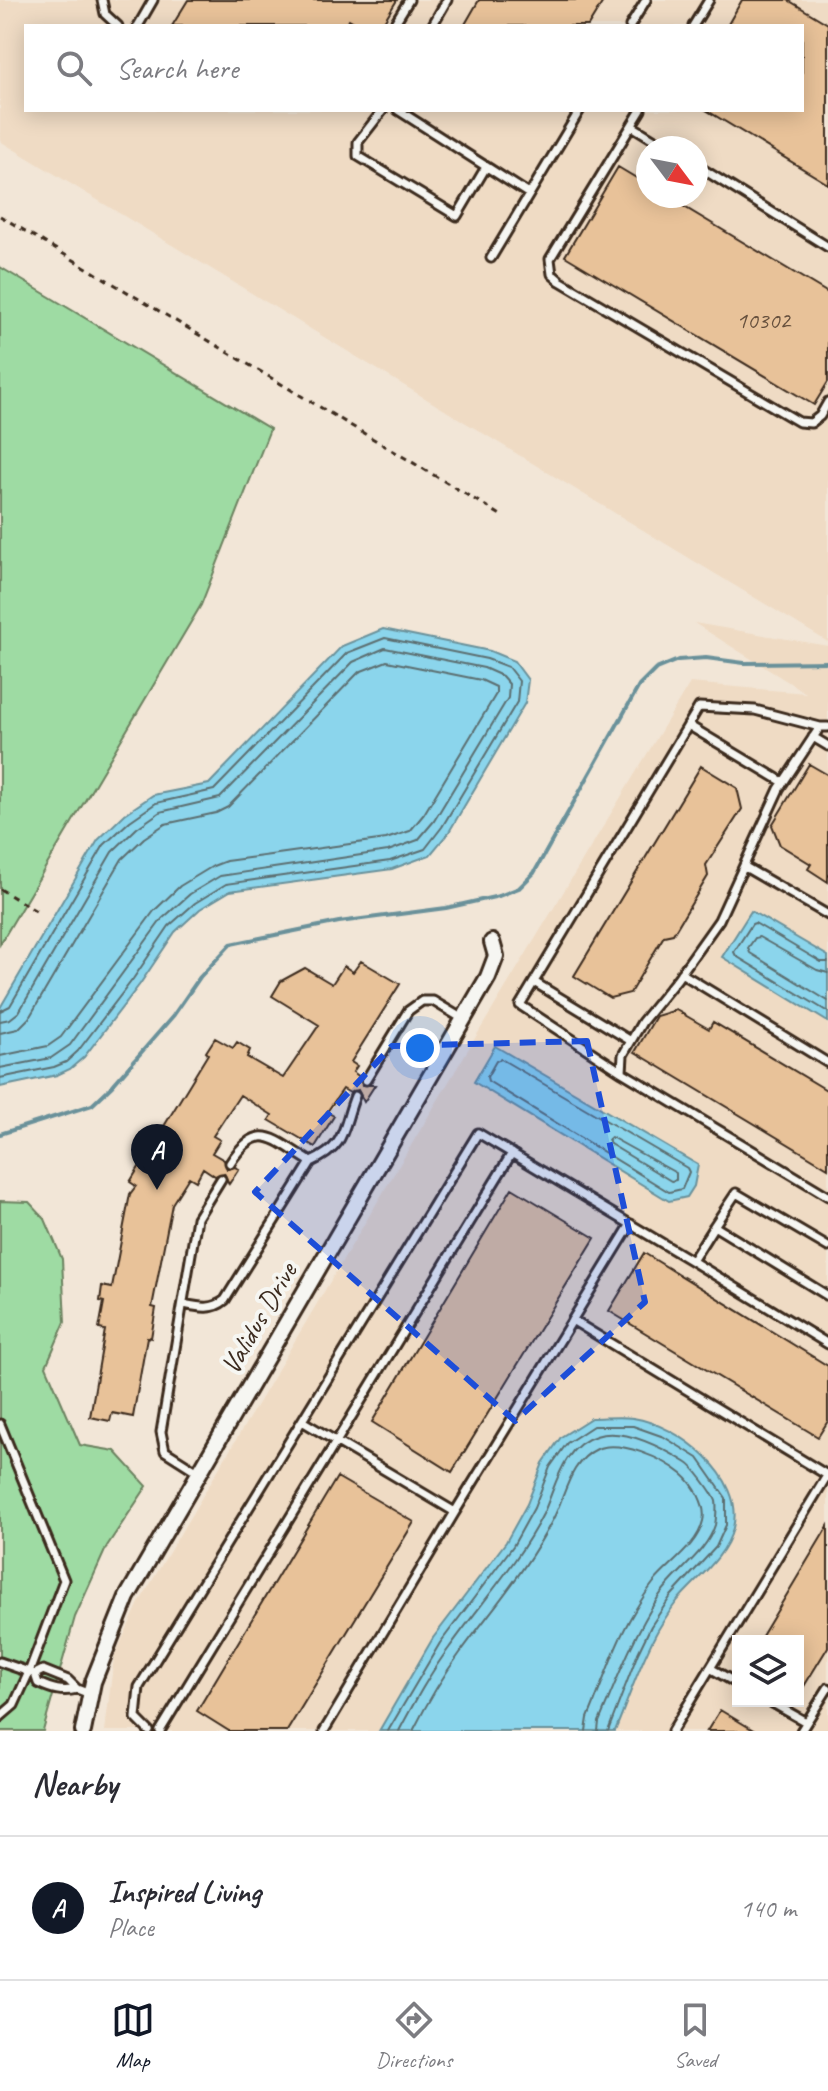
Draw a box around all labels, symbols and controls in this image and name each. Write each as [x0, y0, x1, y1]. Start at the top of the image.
search box [24, 24, 804, 112]
icon: search [52, 46, 96, 90]
text: Search here [116, 49, 238, 87]
north arrow [636, 136, 708, 208]
house number: 10302 [736, 305, 792, 335]
your location [400, 1028, 440, 1068]
pin: A [131, 1124, 183, 1190]
street label: Validus Drive [213, 1255, 305, 1380]
map controls [732, 1635, 804, 1707]
button: layers [732, 1635, 804, 1707]
text: Nearby [32, 1762, 118, 1805]
text: Inspired Living [108, 1873, 261, 1911]
text: A [51, 1892, 65, 1925]
text: 140 m [740, 1892, 796, 1925]
text: Place [108, 1911, 154, 1944]
tab: Map [111, 1998, 155, 2074]
tab: Directions [376, 1998, 452, 2074]
tab: Saved [673, 1998, 717, 2074]

